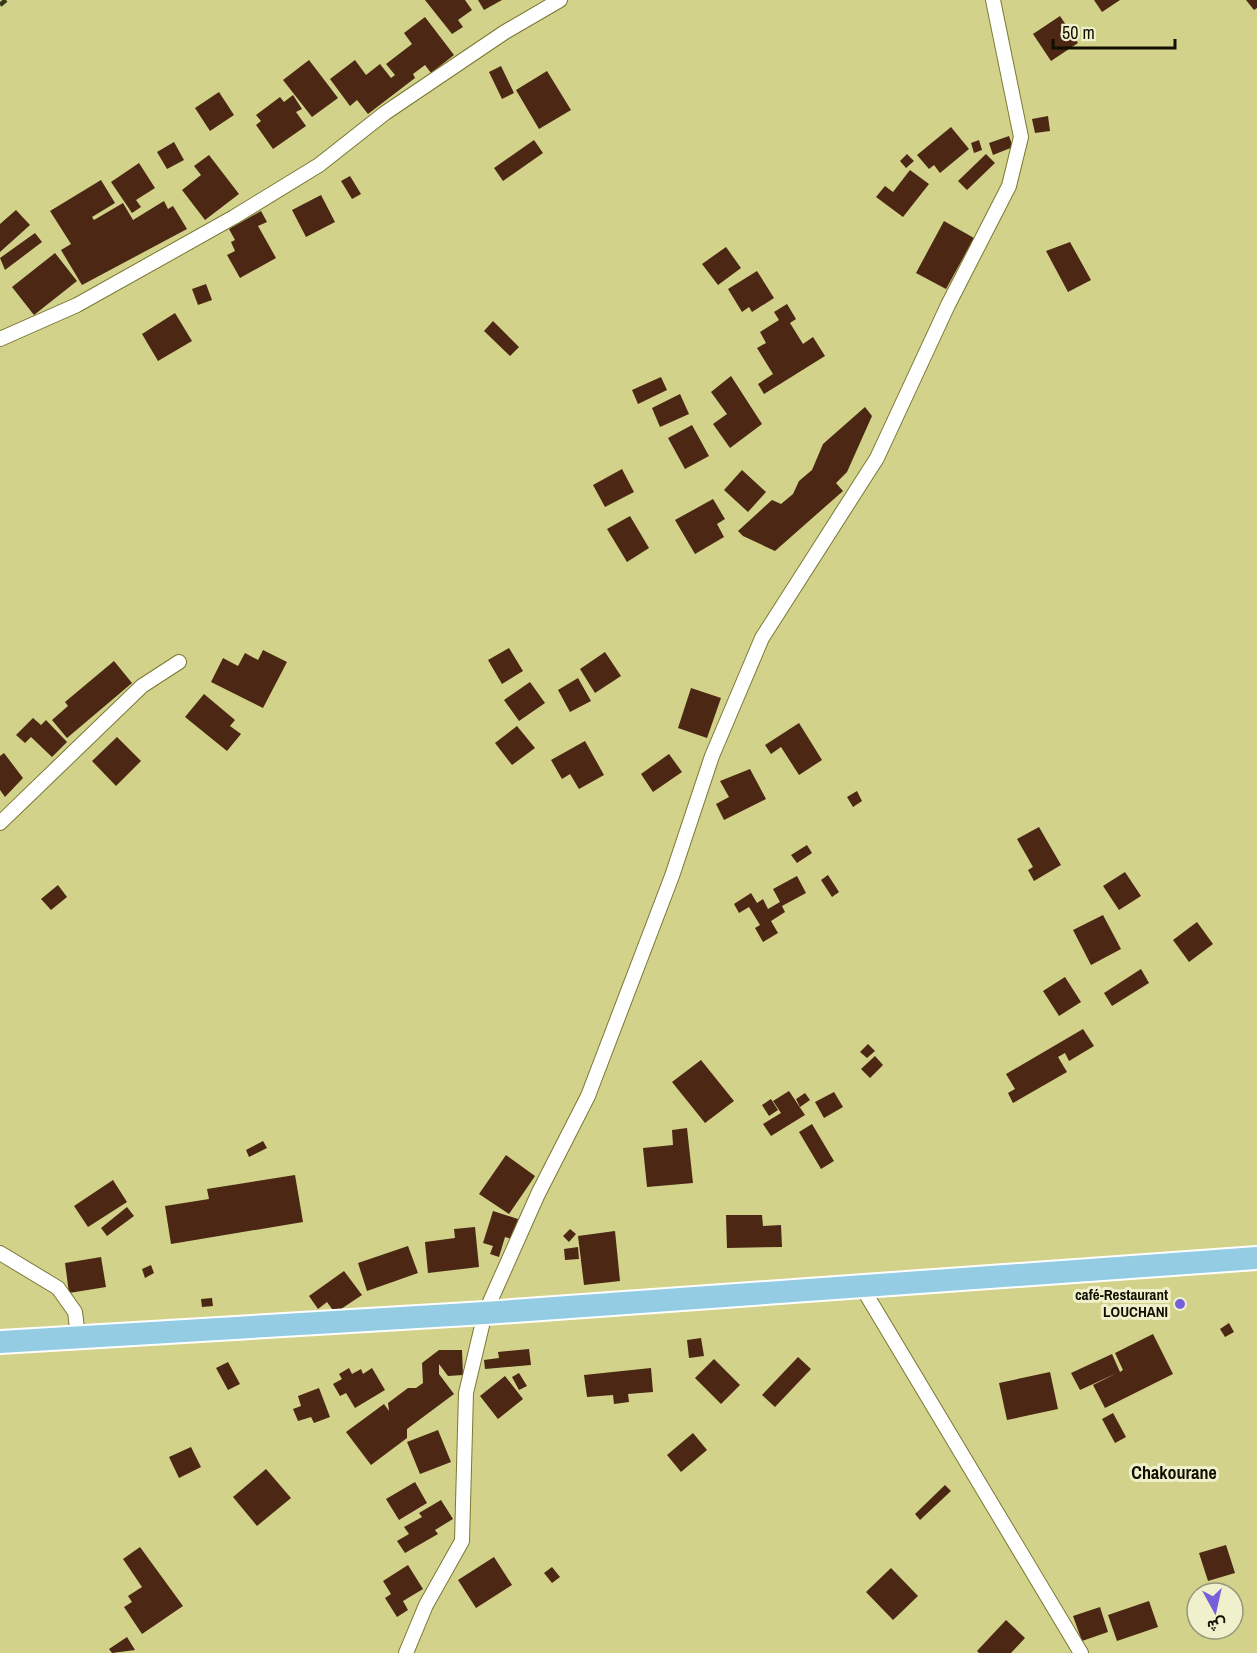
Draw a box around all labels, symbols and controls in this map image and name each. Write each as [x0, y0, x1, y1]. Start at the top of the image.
scale bar [1053, 12, 1174, 50]
text: 50 m [1062, 20, 1095, 45]
place label: café-Restaurant LOUCHANI [1075, 1284, 1168, 1322]
marker: café-Restaurant LOUCHANI [1173, 1297, 1187, 1311]
district label: Chakourane [1131, 1460, 1217, 1485]
north arrow [1185, 1581, 1245, 1641]
text: ش [1206, 1614, 1228, 1638]

